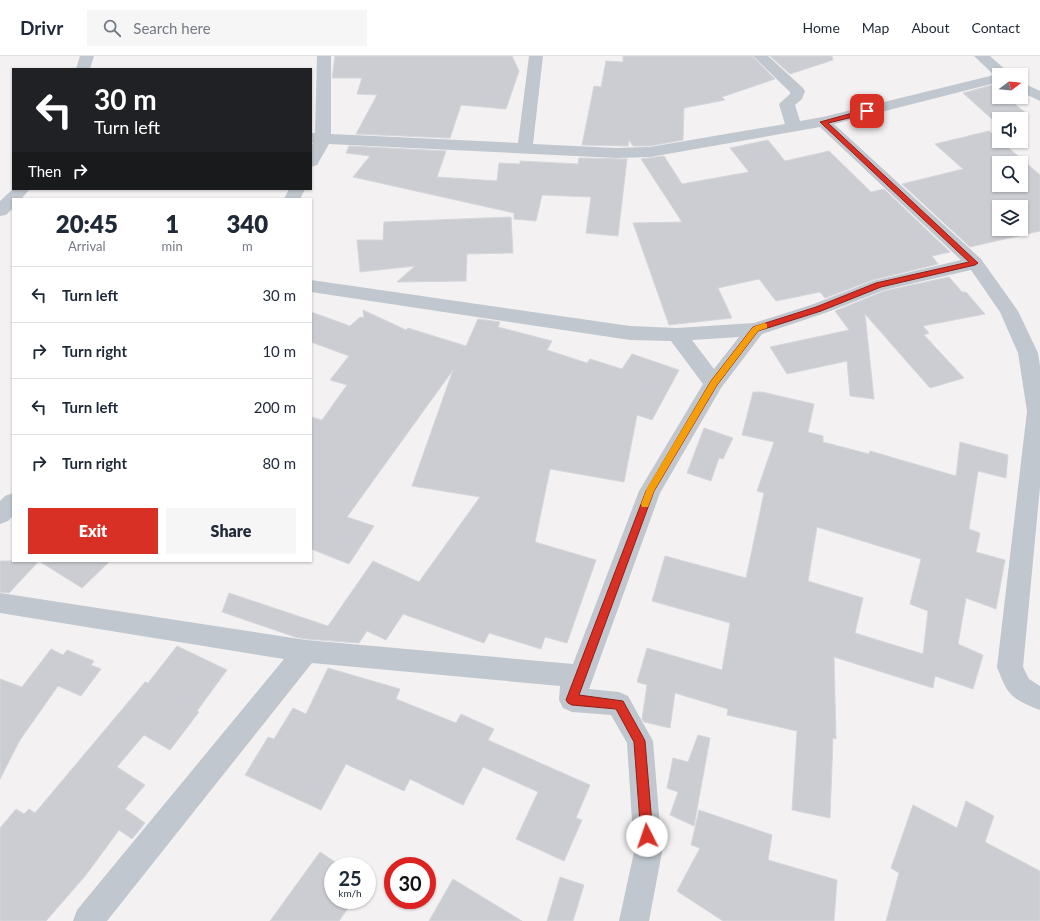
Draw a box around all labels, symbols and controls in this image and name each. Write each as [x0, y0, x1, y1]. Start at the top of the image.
search box [87, 10, 367, 46]
text: Drivr [20, 16, 63, 39]
icon: search [101, 17, 123, 39]
text: Search here [133, 19, 211, 37]
text: Home [802, 19, 840, 36]
text: Map [862, 19, 889, 36]
text: About [911, 19, 949, 36]
text: Contact [971, 19, 1020, 36]
north arrow [992, 68, 1028, 104]
map controls [992, 68, 1028, 236]
text: 30 m [94, 82, 157, 116]
icon: left [28, 84, 80, 136]
pin [850, 94, 884, 128]
icon: arrive [856, 100, 878, 122]
button: sound [992, 112, 1028, 148]
text: Turn left [94, 116, 160, 138]
button: search [992, 156, 1028, 192]
icon: right [69, 160, 91, 182]
text: Then [28, 162, 61, 180]
button: layers [992, 200, 1028, 236]
text: 20:45 [56, 209, 118, 238]
text: 1 [165, 209, 179, 238]
text: 340 [226, 209, 268, 238]
text: Arrival [68, 238, 106, 254]
text: min [162, 238, 183, 254]
text: m [242, 238, 253, 254]
icon: left [28, 284, 50, 306]
text: Turn left [62, 286, 118, 304]
text: 30 m [262, 286, 296, 304]
icon: right [28, 340, 50, 362]
text: Turn right [62, 342, 127, 360]
text: 10 m [262, 342, 296, 360]
icon: left [28, 396, 50, 418]
text: Turn left [62, 398, 118, 416]
text: 200 m [254, 398, 296, 416]
icon: right [28, 452, 50, 474]
text: Turn right [62, 454, 127, 472]
text: 80 m [262, 454, 296, 472]
button: Exit [28, 508, 158, 554]
button: Share [166, 508, 296, 554]
position arrow [626, 815, 668, 857]
speed limit sign: 30 [384, 857, 436, 909]
text: 25 [338, 866, 362, 890]
text: km/h [338, 887, 362, 899]

